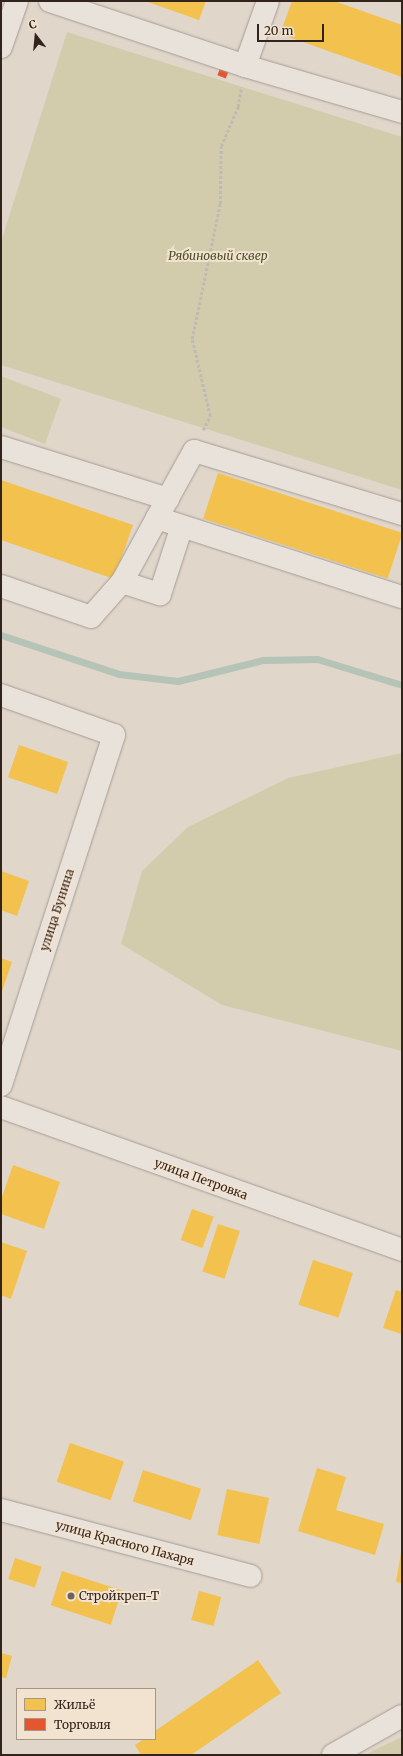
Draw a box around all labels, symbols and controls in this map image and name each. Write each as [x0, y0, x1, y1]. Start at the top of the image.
north arrow [16, 16, 56, 56]
scale bar [259, 16, 326, 42]
text: С [27, 17, 38, 32]
text: 20 m [264, 23, 293, 38]
park label: Рябиновый сквер [168, 249, 268, 263]
street label: улица Бунина [37, 867, 77, 953]
street label: улица Петровка [152, 1155, 250, 1203]
street label: улица Красного Пахаря [54, 1518, 196, 1568]
place label: Стройкреп-Т [79, 1589, 159, 1603]
marker: Стройкреп-Т [66, 1591, 76, 1601]
legend [16, 1688, 156, 1740]
text: Жильё [54, 1697, 95, 1712]
text: Торговля [54, 1717, 111, 1732]

